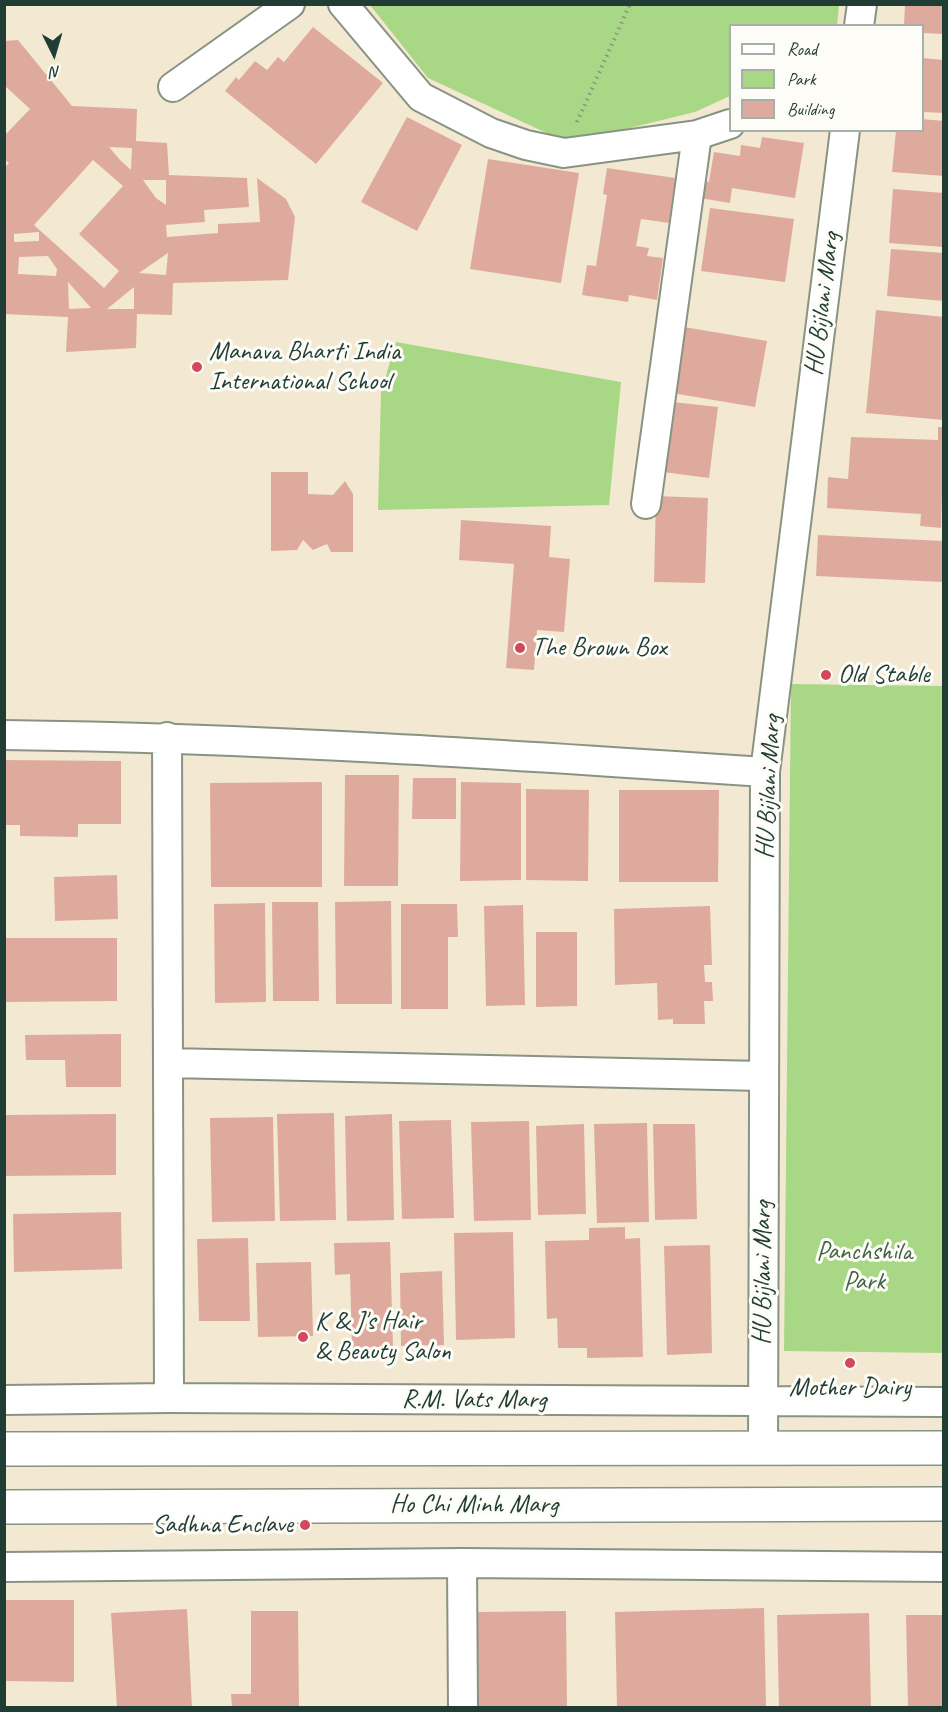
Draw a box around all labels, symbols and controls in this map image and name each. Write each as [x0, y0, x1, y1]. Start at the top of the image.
north arrow [24, 24, 84, 84]
legend [729, 24, 924, 132]
text: Road [787, 38, 817, 60]
text: N [50, 62, 61, 82]
text: Park [787, 68, 816, 90]
text: Building [787, 98, 834, 120]
street label: HU Bijlani Marg [799, 231, 847, 377]
place label: Manava Bharti India International School [209, 336, 400, 398]
marker: Manava Bharti India International School [190, 360, 204, 374]
place label: The Brown Box [532, 632, 666, 664]
marker: The Brown Box [513, 641, 527, 655]
place label: Old Stable [838, 659, 930, 691]
marker: Old Stable [819, 668, 833, 682]
street label: HU Bijlani Marg [750, 714, 788, 860]
street label: HU Bijlani Marg [747, 1201, 779, 1345]
park label: Panchshila Park [816, 1236, 912, 1298]
place label: K & J's Hair & Beauty Salon [315, 1306, 451, 1368]
marker: K & J's Hair & Beauty Salon [296, 1330, 310, 1344]
marker: Mother Dairy [843, 1356, 857, 1370]
place label: Mother Dairy [789, 1372, 911, 1404]
street label: R.M. Vats Marg [402, 1384, 546, 1416]
street label: Ho Chi Minh Marg [390, 1489, 558, 1521]
place label: Sadhna Enclave [152, 1509, 293, 1541]
marker: Sadhna Enclave [298, 1518, 312, 1532]

